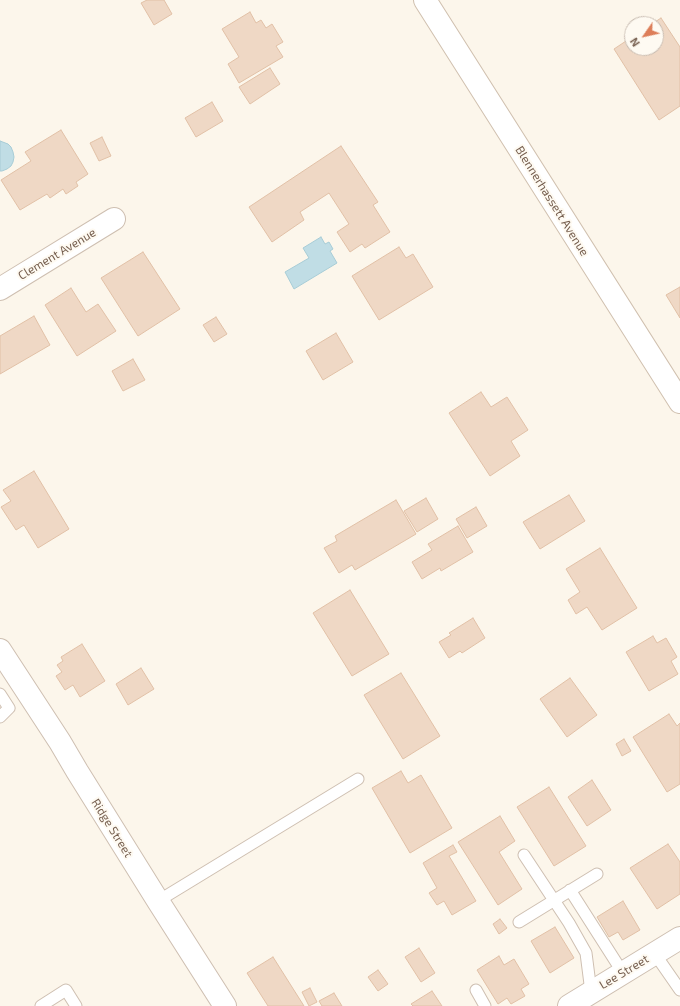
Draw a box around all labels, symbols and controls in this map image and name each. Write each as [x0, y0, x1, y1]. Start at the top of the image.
north arrow [624, 16, 664, 56]
text: N [627, 36, 642, 49]
street label: Blennerhassett Avenue [512, 143, 592, 259]
street label: Clement Avenue [15, 225, 99, 283]
street label: Ridge Street [88, 796, 136, 860]
street label: Lee Street [597, 952, 651, 992]

